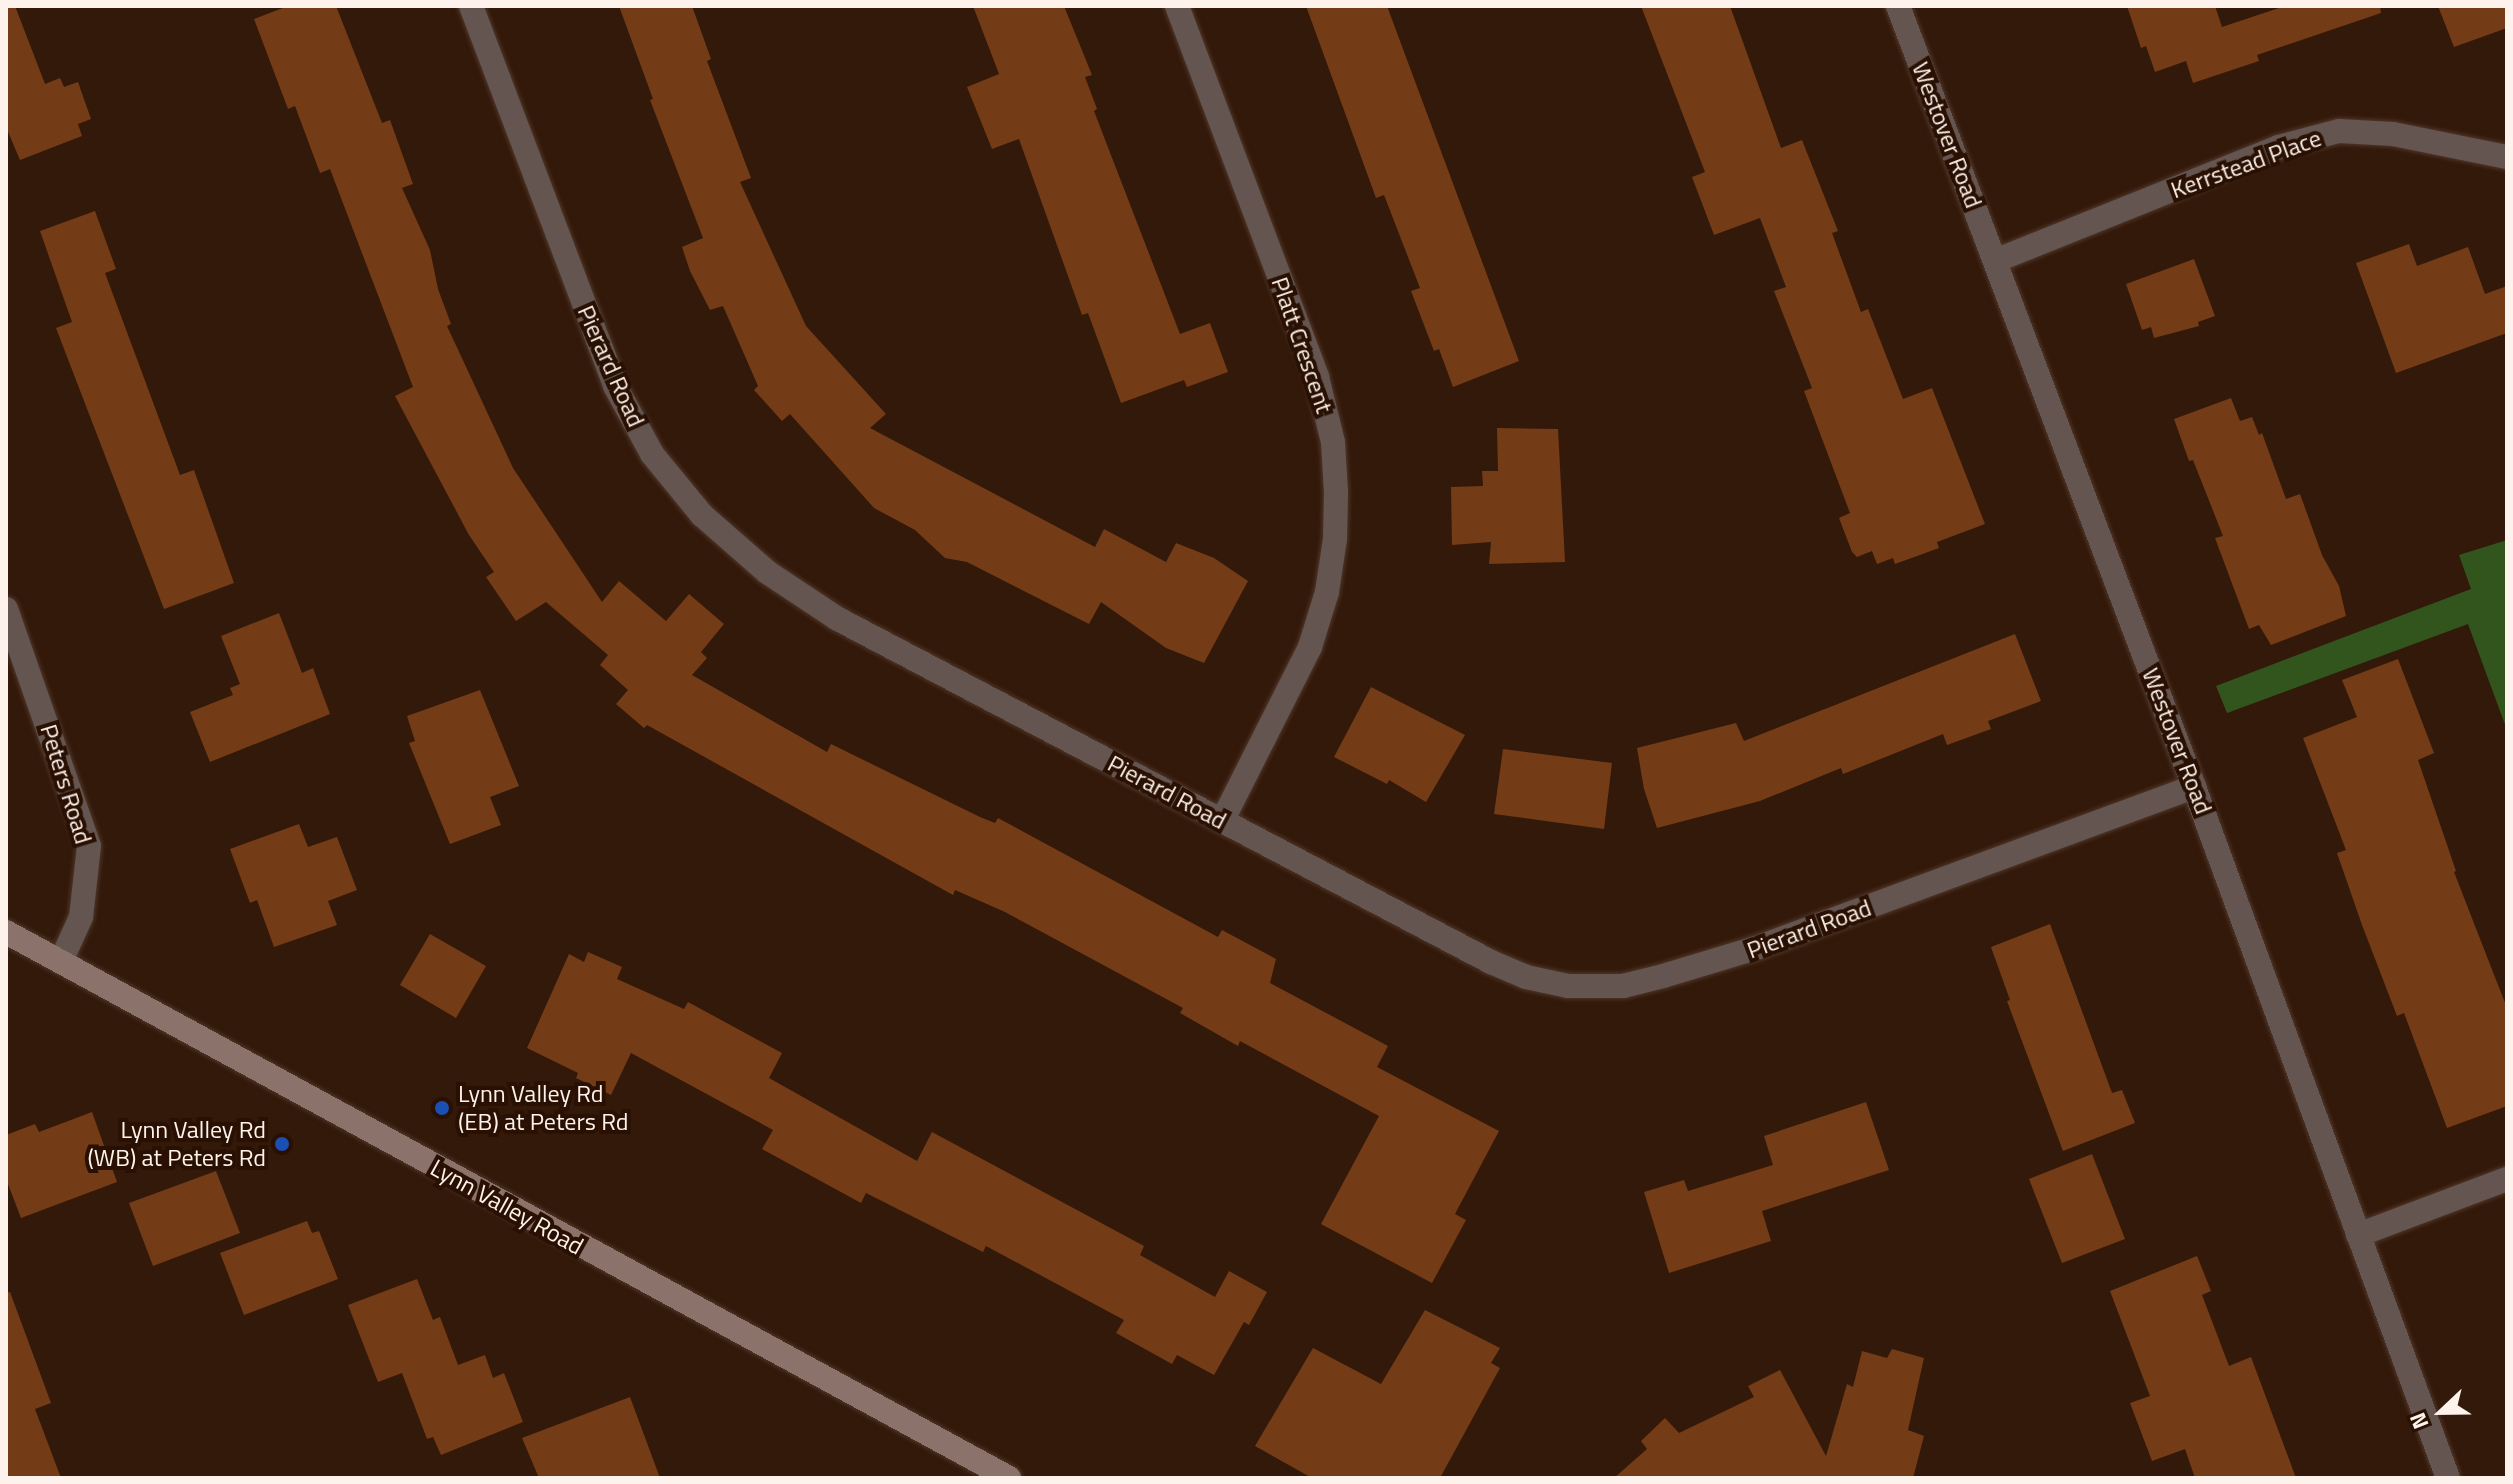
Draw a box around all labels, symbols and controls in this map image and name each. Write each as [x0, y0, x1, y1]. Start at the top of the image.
street label: Westover Road [1906, 58, 1988, 212]
street label: Kerrstead Place [2167, 123, 2325, 205]
street label: Platt Crescent [1265, 273, 1339, 417]
street label: Pierard Road [571, 301, 651, 431]
street label: Westover Road [2136, 664, 2218, 818]
street label: Peters Road [34, 721, 98, 847]
street label: Pierard Road [1103, 749, 1231, 835]
street label: Pierard Road [1743, 893, 1875, 965]
place label: Lynn Valley Rd (EB) at Peters Rd [458, 1080, 628, 1136]
marker: Lynn Valley Rd (EB) at Peters Rd [433, 1099, 451, 1117]
place label: Lynn Valley Rd (WB) at Peters Rd [88, 1116, 266, 1172]
marker: Lynn Valley Rd (WB) at Peters Rd [273, 1135, 291, 1153]
street label: Lynn Valley Road [426, 1153, 588, 1261]
north arrow [2401, 1372, 2481, 1452]
text: N [2400, 1408, 2437, 1434]

